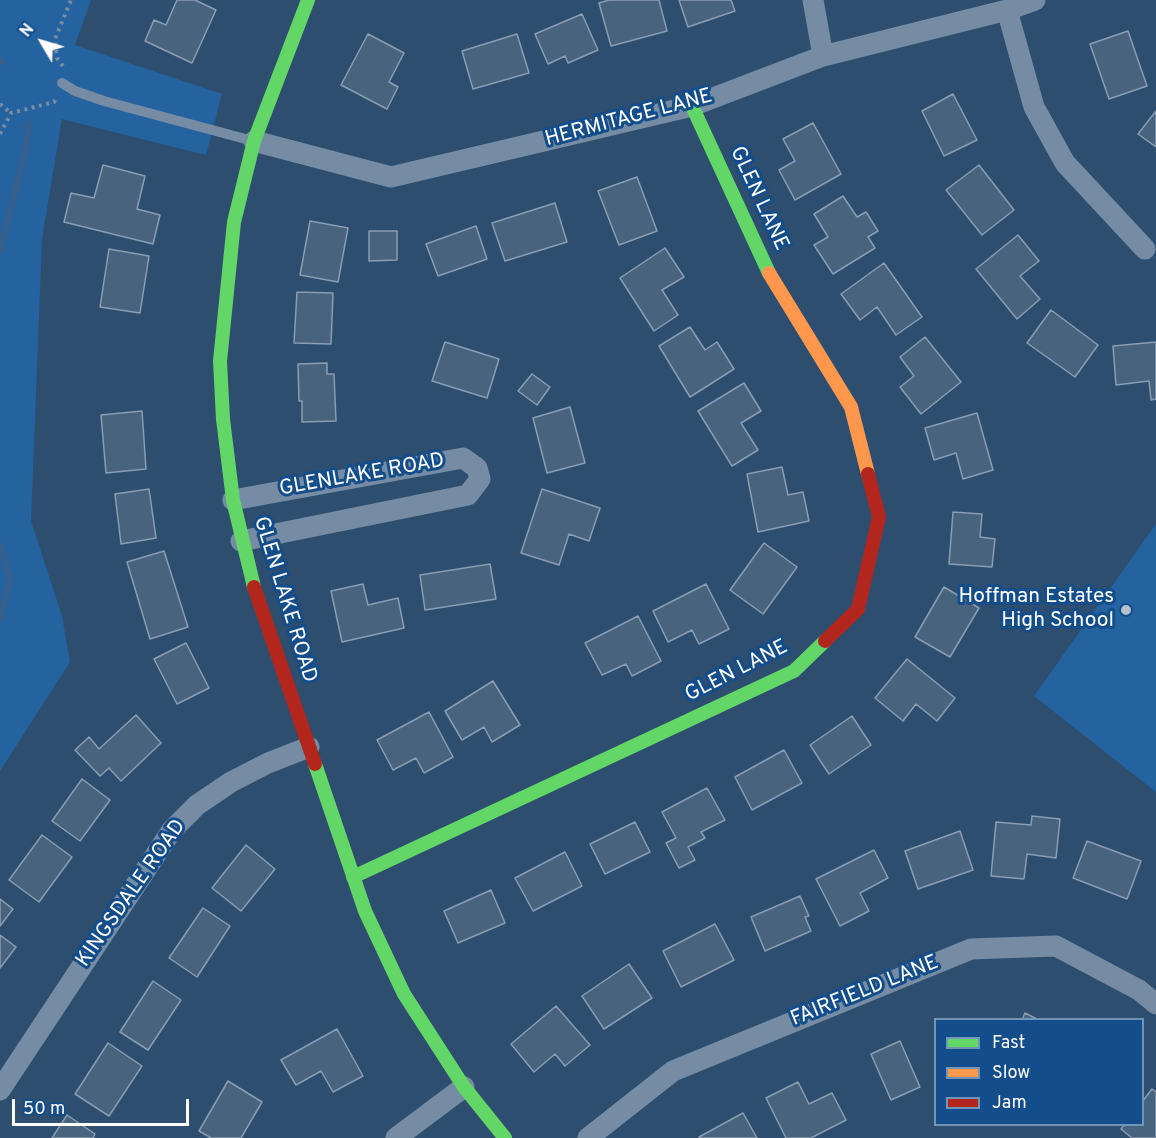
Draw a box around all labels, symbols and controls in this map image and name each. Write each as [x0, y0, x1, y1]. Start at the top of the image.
north arrow [12, 12, 72, 72]
text: N [16, 20, 39, 42]
street label: HERMITAGE LANE [543, 85, 715, 153]
street label: GLEN LANE [723, 143, 793, 255]
street label: GLENLAKE ROAD [277, 449, 447, 503]
street label: GLEN LAKE ROAD [247, 514, 321, 686]
place label: Hoffman Estates High School [958, 585, 1114, 635]
marker: Hoffman Estates High School [1119, 603, 1133, 617]
street label: GLEN LANE [681, 635, 793, 709]
street label: KINGSDALE ROAD [72, 815, 192, 973]
street label: FAIRFIELD LANE [787, 951, 943, 1033]
legend [934, 1018, 1144, 1126]
text: Fast [992, 1032, 1025, 1055]
text: Slow [992, 1062, 1030, 1085]
scale bar [15, 1087, 192, 1125]
text: Jam [992, 1092, 1027, 1115]
text: 50 m [23, 1098, 65, 1121]

